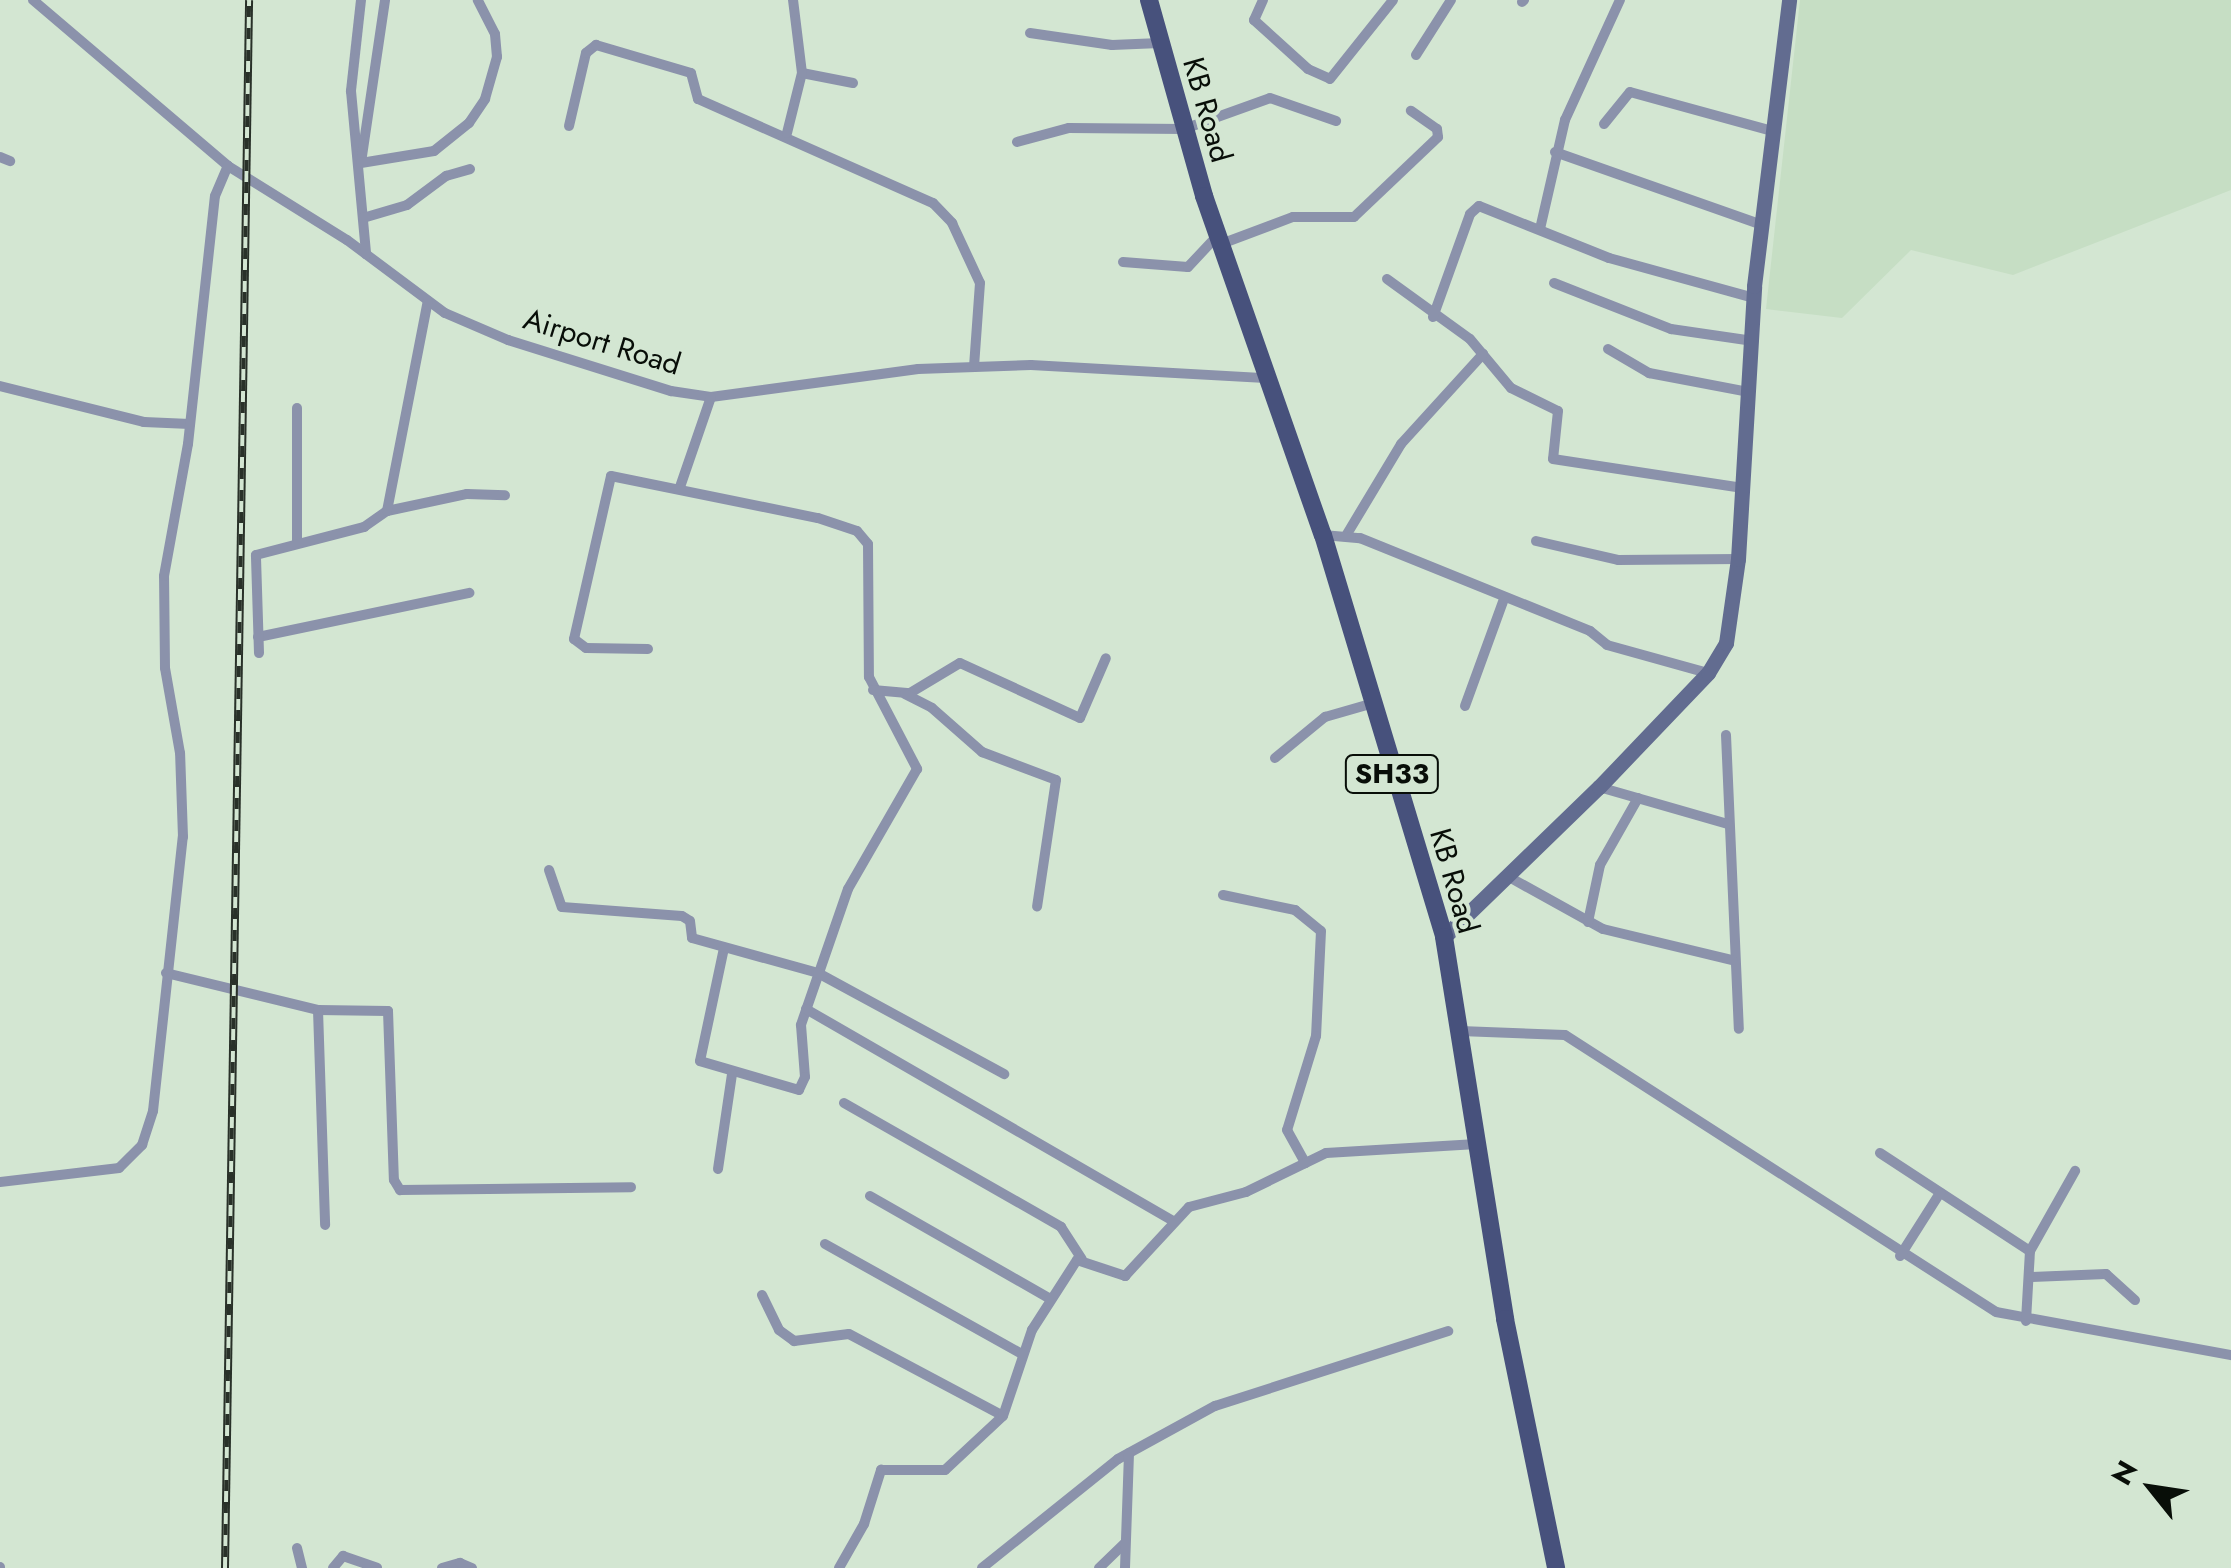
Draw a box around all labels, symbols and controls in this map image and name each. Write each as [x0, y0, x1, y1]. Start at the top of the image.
street label: KB Road [1175, 53, 1239, 167]
street label: Airport Road [519, 301, 685, 383]
road number: SH33 [1344, 751, 1440, 797]
street label: KB Road [1422, 824, 1486, 938]
north arrow [2101, 1438, 2201, 1538]
text: N [2101, 1453, 2148, 1493]

